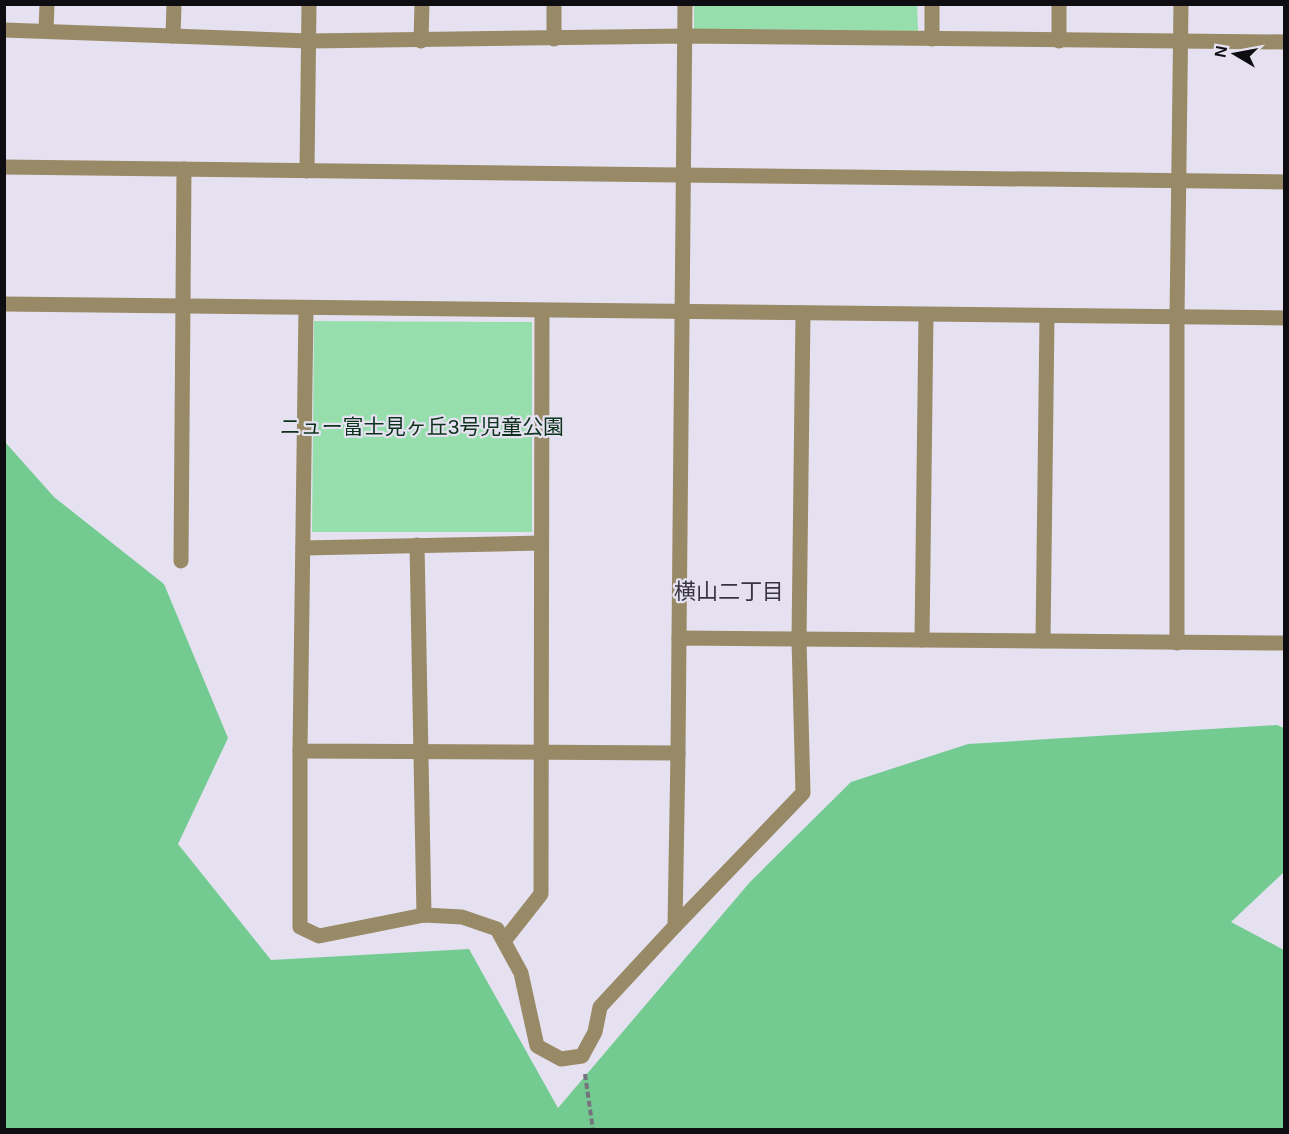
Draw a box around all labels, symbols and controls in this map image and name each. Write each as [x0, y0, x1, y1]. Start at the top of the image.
north arrow [1205, 24, 1265, 84]
text: N [1211, 44, 1230, 59]
park label: ニュー富士見ヶ丘3号児童公園 [280, 415, 564, 438]
district label: 横山二丁目 [674, 579, 784, 604]

